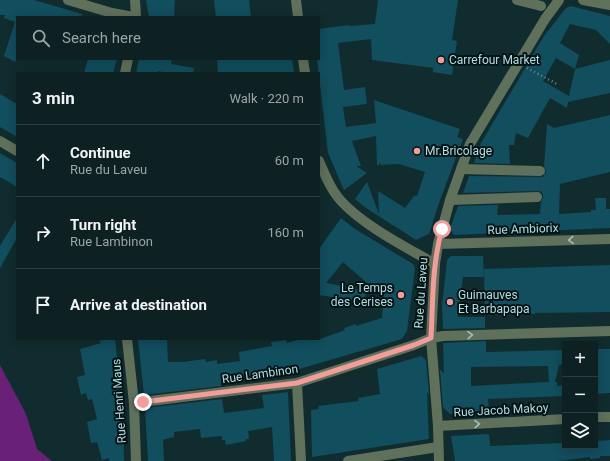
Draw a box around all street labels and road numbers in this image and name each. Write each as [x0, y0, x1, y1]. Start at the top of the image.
street label: Rue Ambiorix [487, 221, 559, 237]
street label: Rue du Laveu [412, 257, 430, 329]
street label: Rue Henri Maus [109, 358, 129, 444]
street label: Rue Lambinon [221, 362, 299, 386]
street label: Rue Jacob Makoy [453, 401, 549, 419]

